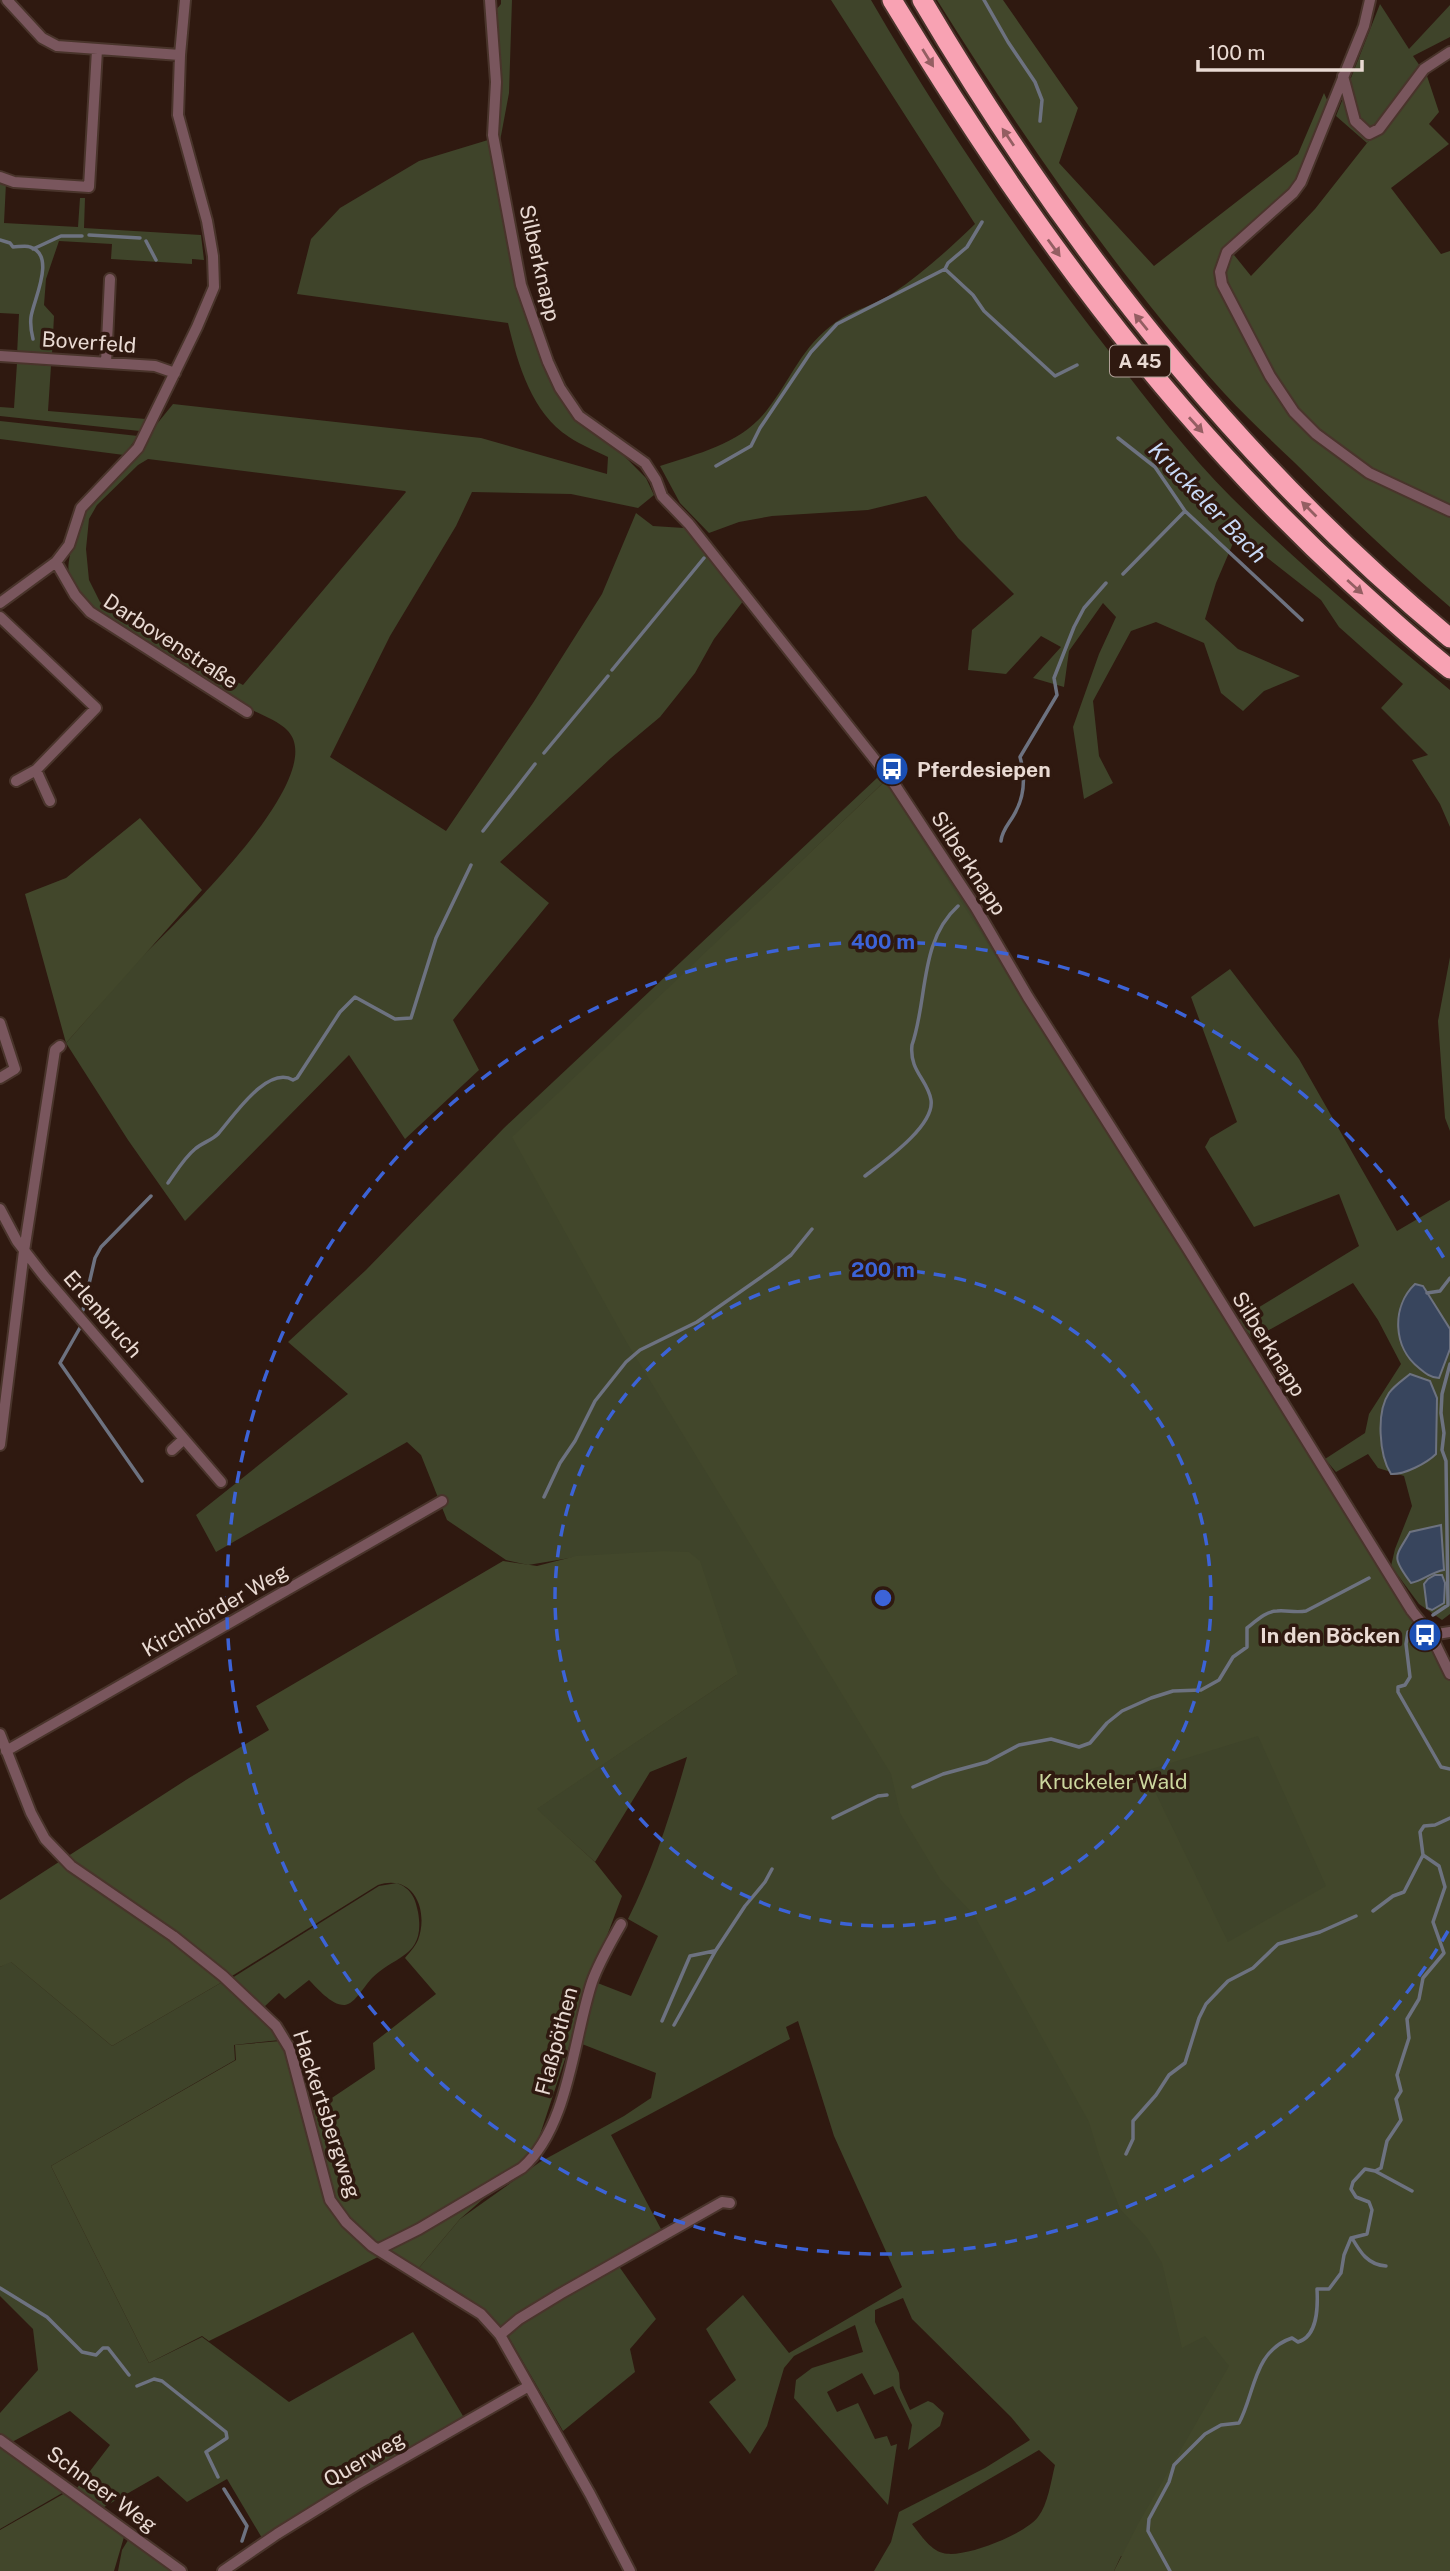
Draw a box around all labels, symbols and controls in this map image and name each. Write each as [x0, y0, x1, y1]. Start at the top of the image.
scale bar [1198, 28, 1362, 72]
text: 100 m [1208, 40, 1265, 65]
one-way arrow [921, 49, 934, 68]
one-way arrow [1001, 128, 1014, 147]
street label: Silberknapp [514, 202, 566, 324]
one-way arrow [1047, 239, 1061, 257]
one-way arrow [1133, 313, 1148, 331]
street label: Boverfeld [41, 326, 137, 358]
road number: A 45 [1110, 346, 1170, 376]
one-way arrow [1188, 416, 1204, 434]
water label: Kruckeler Bach [1143, 436, 1273, 568]
one-way arrow [1301, 502, 1318, 518]
one-way arrow [1346, 579, 1364, 595]
street label: Darbovenstraße [99, 588, 243, 694]
bus stop icon: Pferdesiepen [873, 750, 911, 788]
place label: Pferdesiepen [917, 757, 1051, 782]
street label: Silberknapp [926, 806, 1012, 920]
text: 400 m [851, 929, 915, 954]
text: 200 m [851, 1257, 915, 1282]
street label: Erlenbruch [58, 1265, 148, 1363]
street label: Silberknapp [1227, 1287, 1311, 1401]
street label: Kirchhörder Weg [138, 1558, 292, 1662]
centre of rings [871, 1586, 895, 1610]
bus stop icon: In den Böcken [1406, 1616, 1444, 1654]
place label: In den Böcken [1260, 1623, 1400, 1648]
park label: Kruckeler Wald [1039, 1769, 1187, 1794]
street label: Flaßpöthen [530, 1984, 582, 2098]
street label: Hackertsbergweg [288, 2027, 366, 2201]
street label: Querweg [319, 2426, 409, 2492]
street label: Schneer Weg [42, 2441, 162, 2537]

